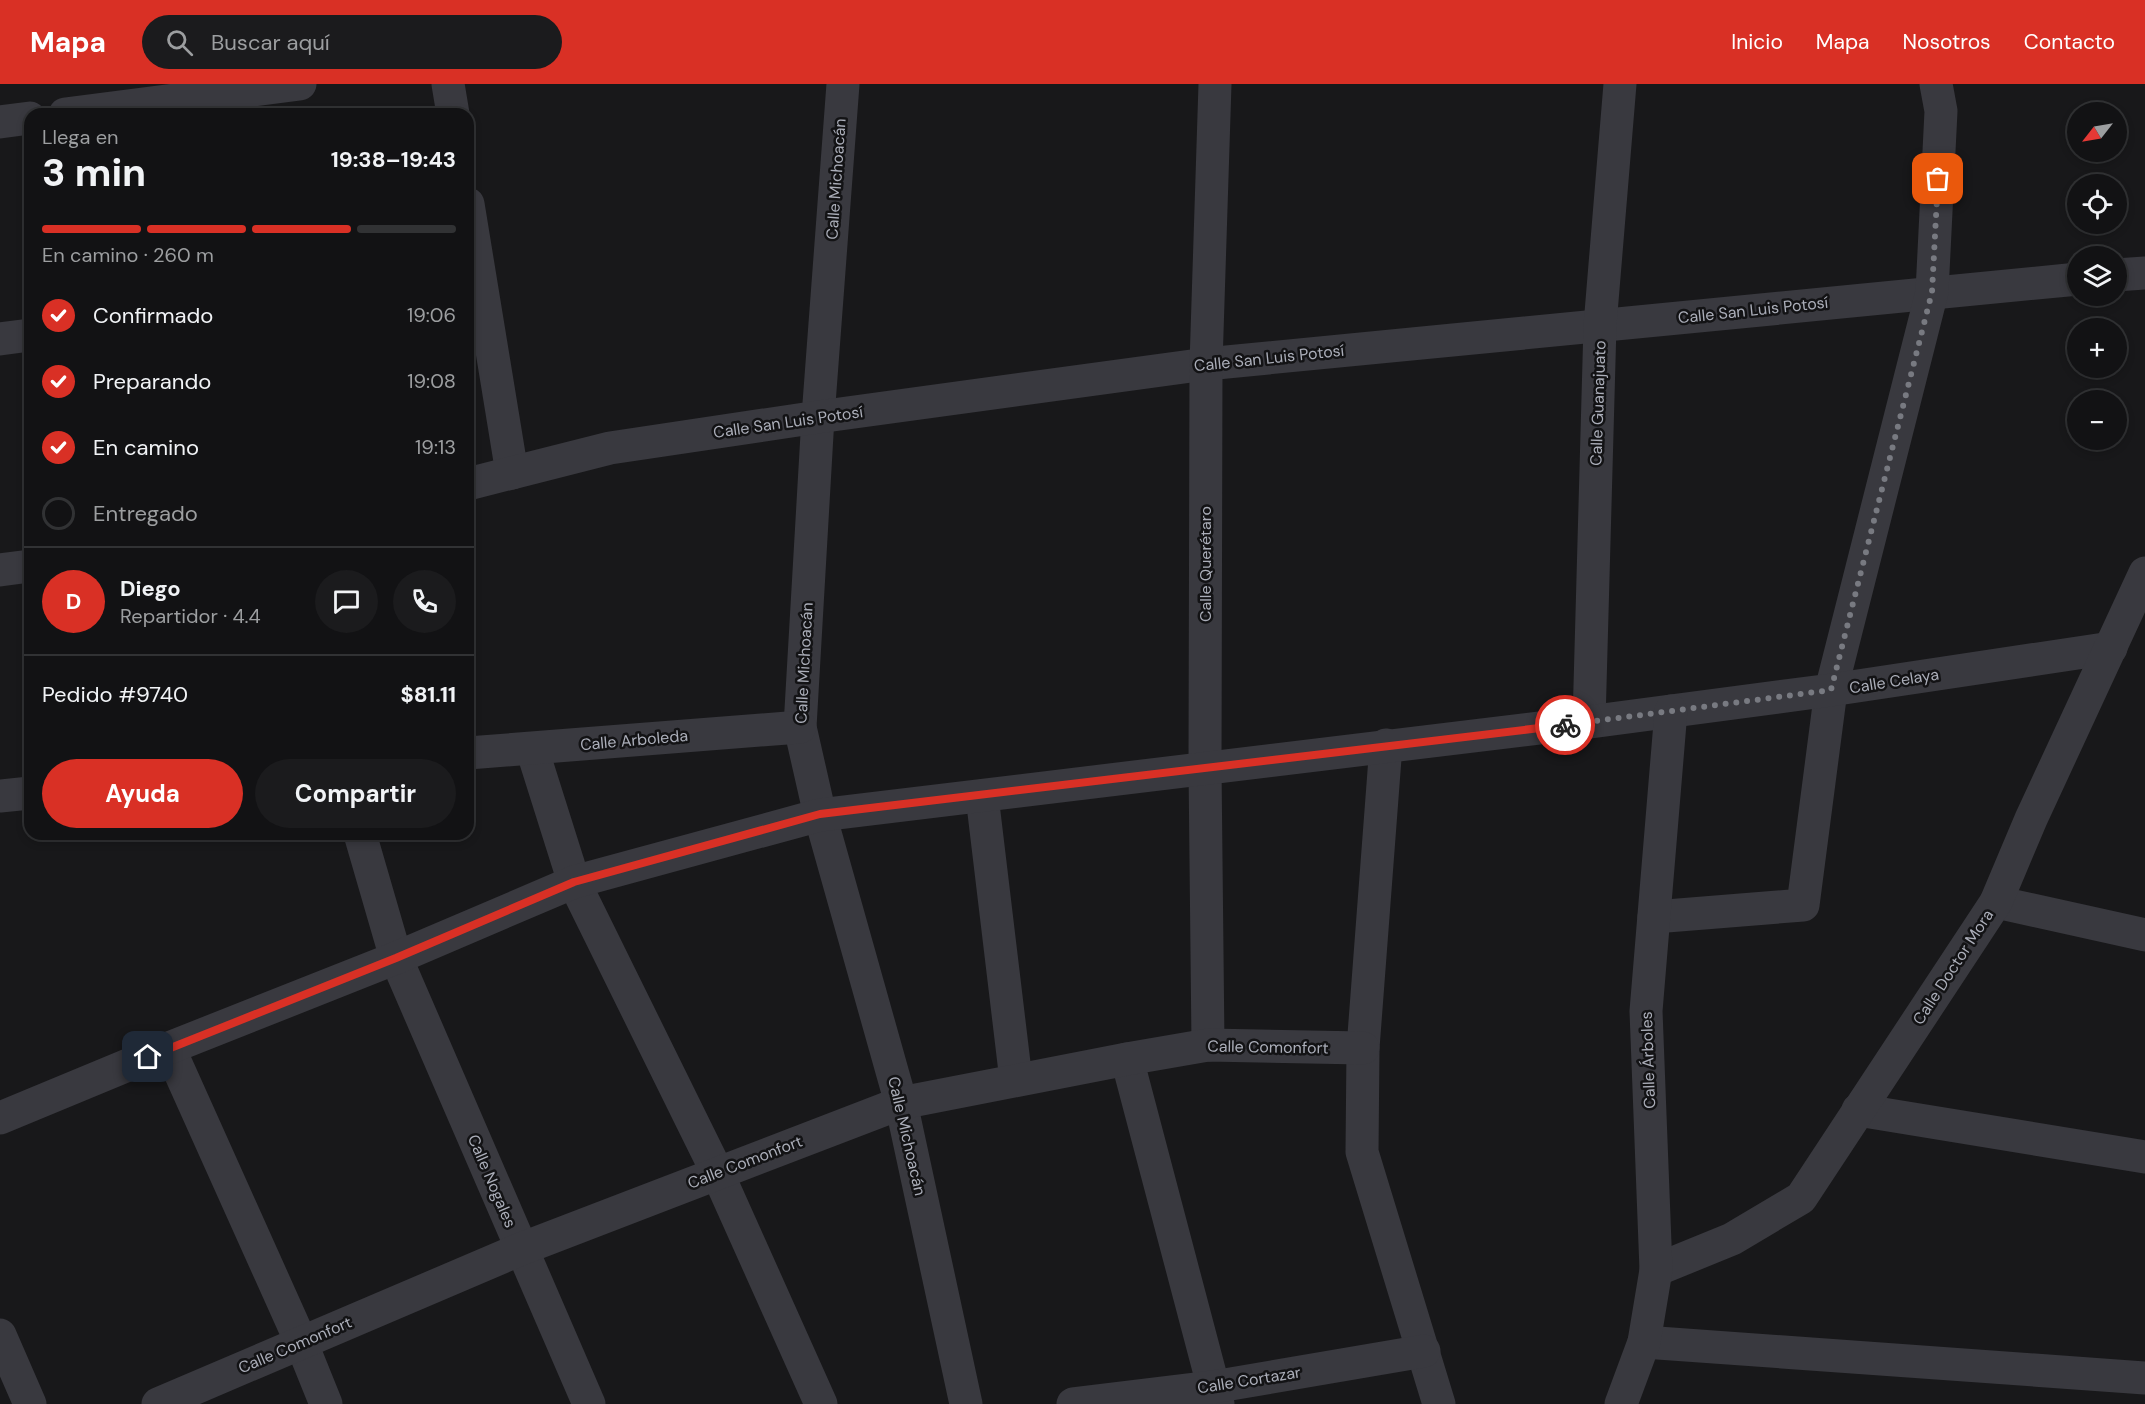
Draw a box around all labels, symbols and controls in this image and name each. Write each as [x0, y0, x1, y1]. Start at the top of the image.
search box [142, 15, 562, 69]
text: Mapa [30, 24, 106, 61]
icon: search [163, 26, 196, 59]
text: Buscar aquí [211, 28, 330, 57]
text: Inicio [1731, 28, 1783, 56]
text: Mapa [1816, 28, 1870, 56]
text: Nosotros [1903, 28, 1991, 56]
text: Contacto [2024, 28, 2115, 56]
north arrow [2067, 102, 2127, 162]
map controls [2067, 102, 2127, 450]
street label: Calle Michoacán [821, 118, 851, 240]
text: Llega en [42, 124, 119, 150]
text: 19:38–19:43 [331, 145, 456, 174]
text: 3 min [42, 147, 146, 198]
pin [1912, 153, 1963, 204]
icon: bag [1921, 162, 1954, 195]
button: locate [2067, 174, 2127, 234]
text: En camino · 260 m [42, 242, 214, 268]
button: layers [2067, 246, 2127, 306]
street label: Calle San Luis Potosí [1677, 292, 1830, 328]
icon: check [42, 299, 75, 332]
text: Confirmado [93, 301, 213, 330]
text: 19:06 [407, 302, 456, 328]
button: + [2067, 318, 2127, 378]
street label: Calle San Luis Potosí [1193, 340, 1346, 376]
street label: Calle Guanajuato [1585, 340, 1611, 466]
icon: check [42, 365, 75, 398]
text: Preparando [93, 367, 211, 396]
text: 19:08 [407, 368, 456, 394]
button: − [2067, 390, 2127, 450]
street label: Calle San Luis Potosí [712, 401, 865, 443]
icon: check [42, 431, 75, 464]
text: En camino [93, 433, 199, 462]
text: 19:13 [415, 434, 456, 460]
text: Entregado [93, 499, 198, 528]
street label: Calle Querétaro [1195, 506, 1216, 622]
button: chat [315, 570, 378, 633]
button: phone [393, 570, 456, 633]
text: Diego [120, 574, 181, 603]
text: D [66, 587, 81, 616]
street label: Calle Michoacán [790, 602, 818, 724]
text: Repartidor · 4.4 [120, 603, 261, 629]
street label: Calle Celaya [1848, 664, 1940, 698]
text: Pedido #9740 [42, 680, 188, 709]
text: $81.11 [400, 680, 456, 709]
courier [1535, 695, 1595, 755]
icon: bike [1549, 709, 1582, 742]
street label: Calle Arboleda [579, 725, 689, 755]
button: Ayuda [42, 759, 243, 828]
button: Compartir [255, 759, 456, 828]
street label: Calle Doctor Mora [1908, 905, 1998, 1029]
street label: Calle Árboles [1636, 1011, 1660, 1109]
pin [122, 1031, 173, 1082]
street label: Calle Comonfort [1207, 1035, 1329, 1059]
icon: home [131, 1040, 164, 1073]
street label: Calle Michoacán [883, 1074, 931, 1198]
street label: Calle Comonfort [685, 1130, 805, 1194]
street label: Calle Nogales [463, 1131, 521, 1231]
street label: Calle Comonfort [235, 1312, 355, 1378]
street label: Calle Cortazar [1196, 1361, 1302, 1399]

